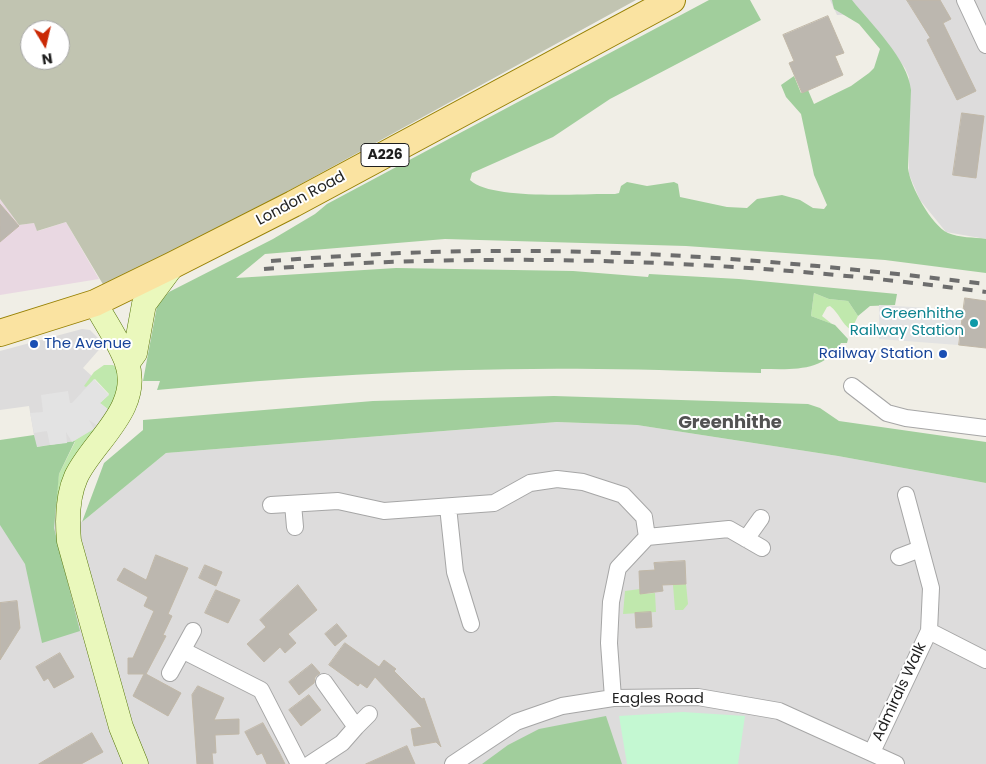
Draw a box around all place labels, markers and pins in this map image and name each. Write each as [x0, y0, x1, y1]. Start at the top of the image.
place label: Greenhithe Railway Station [850, 305, 964, 340]
marker: Greenhithe Railway Station [968, 317, 980, 329]
place label: The Avenue [44, 335, 131, 353]
marker: The Avenue [28, 338, 40, 350]
place label: Railway Station [819, 345, 933, 363]
marker: Railway Station [937, 348, 949, 360]

